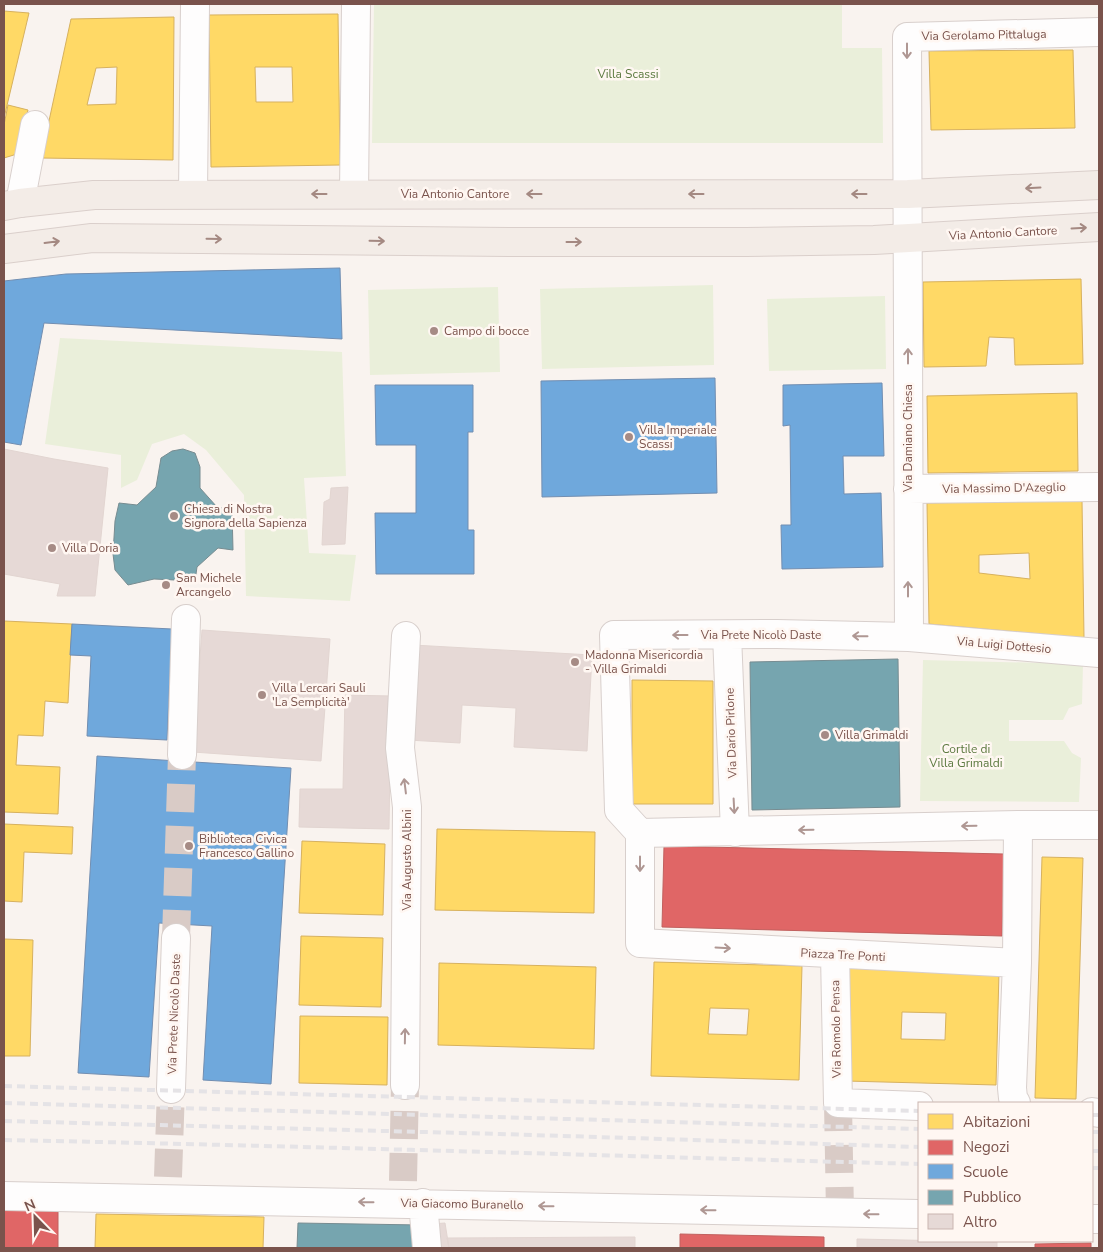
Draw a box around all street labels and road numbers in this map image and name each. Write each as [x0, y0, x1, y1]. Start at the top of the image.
street label: Via Gerolamo Pittaluga [920, 26, 1047, 44]
street label: Via Antonio Cantore [400, 186, 509, 202]
street label: Via Antonio Cantore [947, 222, 1058, 244]
street label: Via Damiano Chiesa [900, 384, 916, 493]
street label: Via Massimo D'Azeglio [941, 479, 1066, 497]
street label: Via Prete Nicolò Daste [700, 627, 821, 643]
street label: Via Luigi Dottesio [955, 633, 1052, 657]
street label: Via Dario Pirlone [721, 687, 741, 780]
street label: Via Augusto Albini [399, 809, 415, 912]
street label: Piazza Tre Ponti [800, 945, 886, 965]
street label: Via Prete Nicolò Daste [164, 953, 184, 1076]
street label: Via Romolo Pensa [827, 980, 845, 1079]
street label: Via Giacomo Buranello [399, 1195, 524, 1213]

